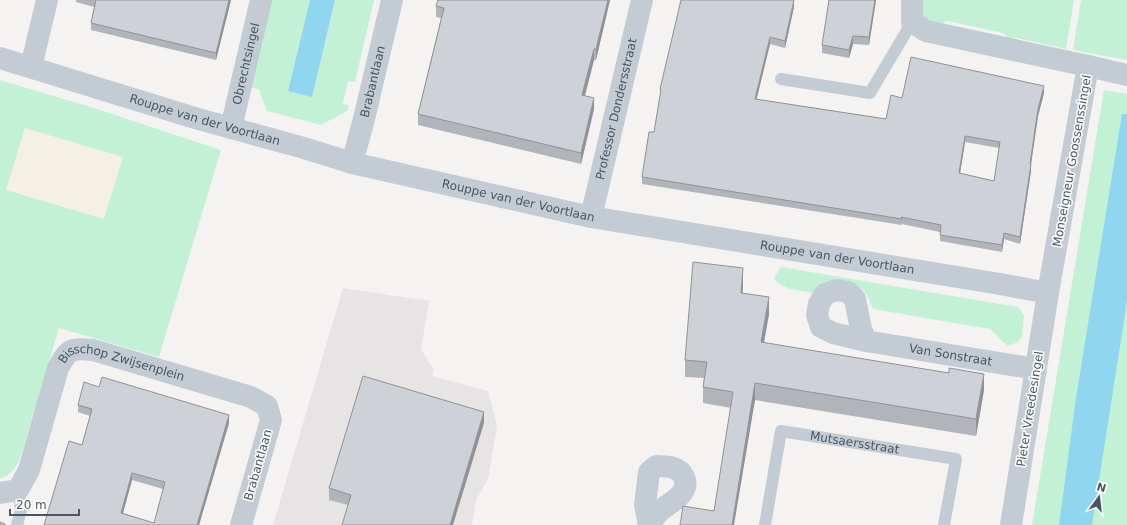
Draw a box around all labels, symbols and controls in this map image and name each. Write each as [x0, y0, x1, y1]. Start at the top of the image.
street label: Obrechtsingel [230, 21, 262, 106]
street label: Professor Dondersstraat [593, 36, 640, 181]
street label: Brabantlaan [358, 44, 388, 119]
street label: Monseigneur Goossenssingel [1050, 74, 1094, 248]
street label: Rouppe van der Voortlaan [128, 91, 282, 148]
street label: Rouppe van der Voortlaan [441, 177, 596, 225]
street label: Rouppe van der Voortlaan [759, 238, 916, 277]
street label: Van Sonstraat [908, 341, 994, 369]
street label: Bisschop Zwijsenplein [55, 342, 186, 384]
street label: Pieter Vreedesingel [1014, 350, 1046, 468]
street label: Brabantlaan [241, 428, 275, 502]
street label: Mutsaersstraat [809, 429, 901, 457]
north arrow [1079, 477, 1119, 517]
text: N [1095, 480, 1108, 495]
scale bar [10, 491, 79, 517]
text: 20 m [16, 498, 47, 512]

